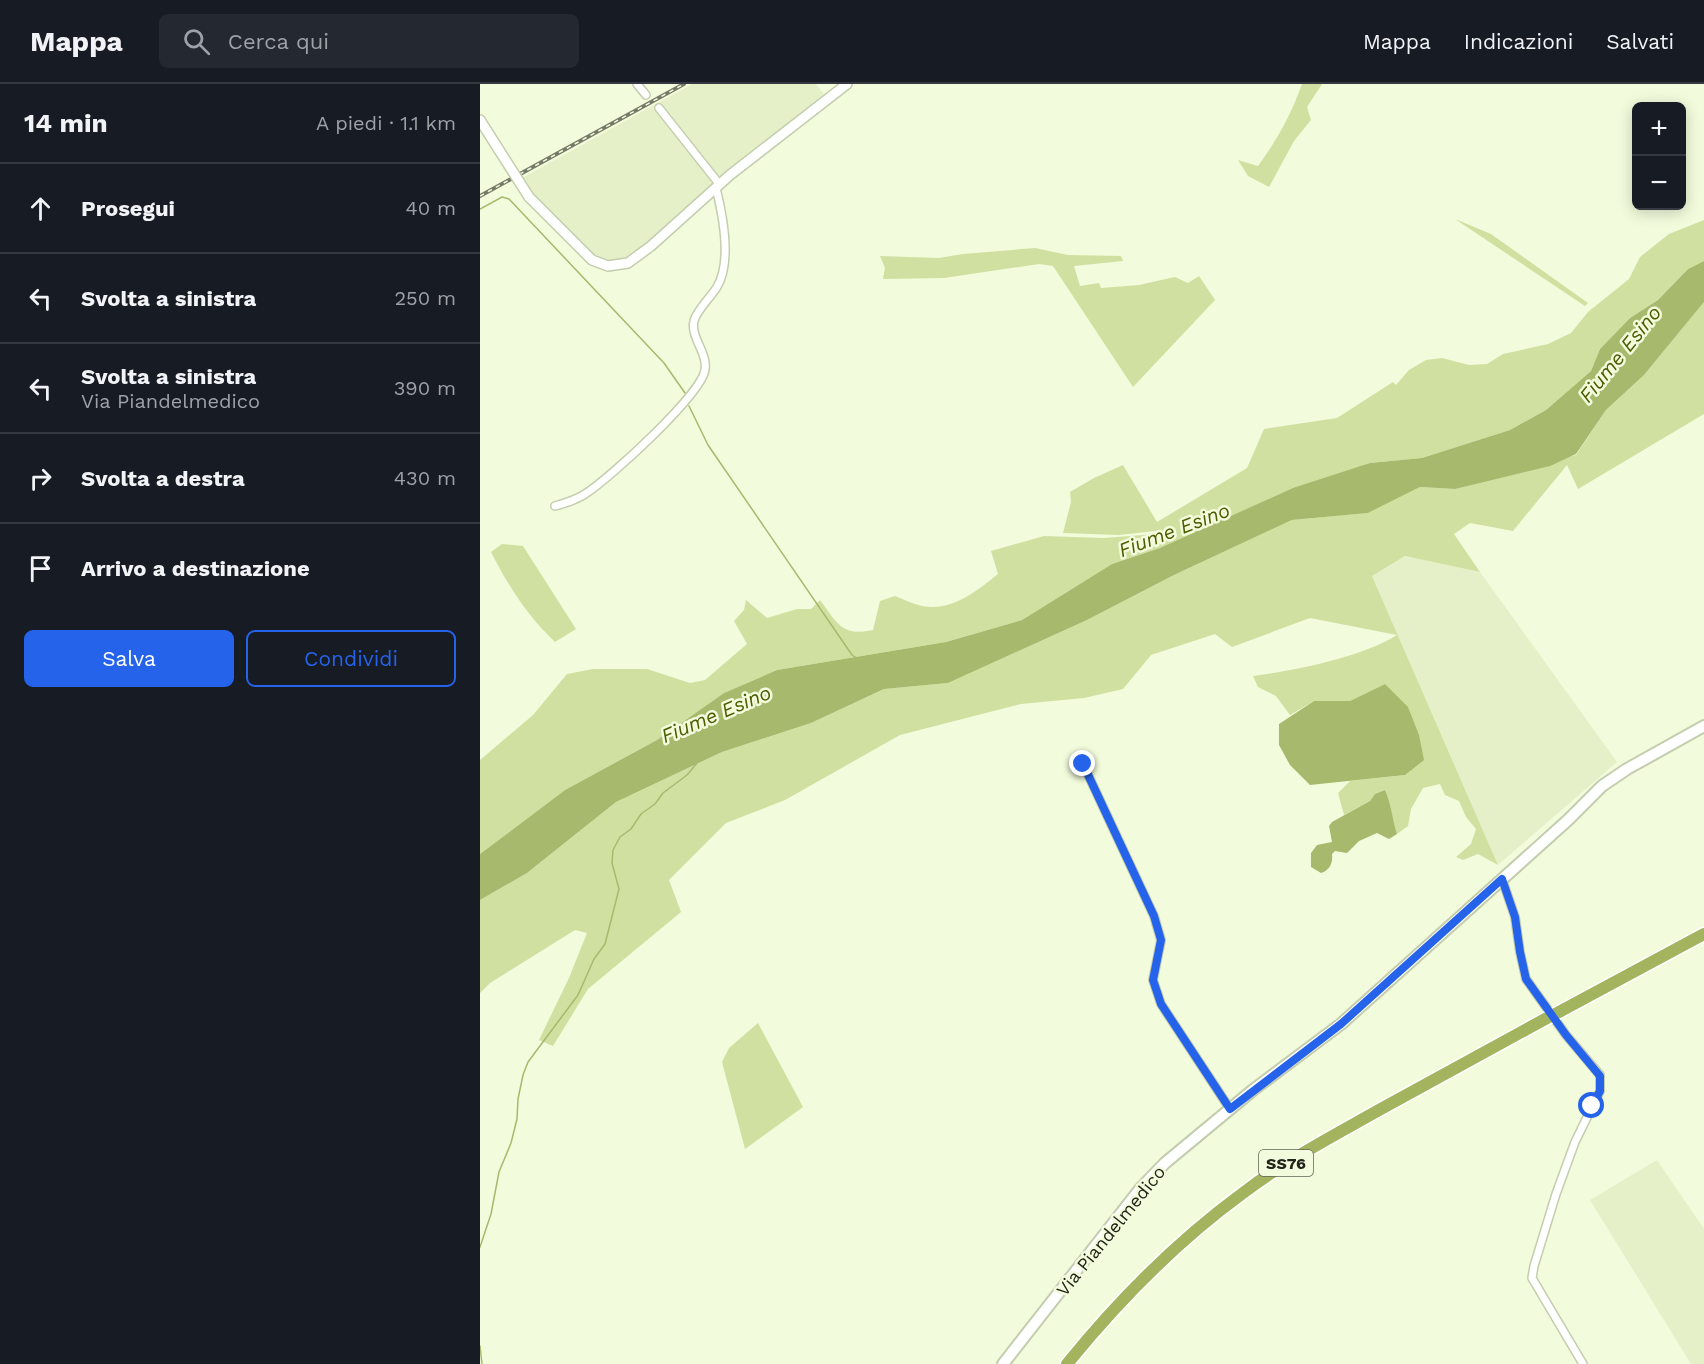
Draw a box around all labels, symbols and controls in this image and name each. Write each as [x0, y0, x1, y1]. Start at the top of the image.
search box [159, 14, 579, 68]
text: Mappa [30, 25, 123, 58]
icon: search [180, 25, 213, 58]
text: Cerca qui [228, 29, 329, 54]
text: Mappa [1363, 29, 1431, 54]
text: Indicazioni [1464, 29, 1573, 54]
text: Salvati [1606, 29, 1674, 54]
map controls [1632, 102, 1686, 210]
button: + [1632, 102, 1686, 156]
text: 14 min [24, 108, 108, 138]
text: A piedi · 1.1 km [316, 111, 456, 135]
button: − [1632, 156, 1686, 210]
icon: ahead [24, 192, 57, 225]
text: Prosegui [81, 196, 175, 221]
text: 40 m [405, 196, 456, 220]
icon: left [24, 282, 57, 315]
text: Svolta a sinistra [81, 286, 256, 311]
text: 250 m [394, 286, 456, 310]
water label: Fiume Esino [1574, 301, 1666, 407]
text: Svolta a sinistra [81, 364, 256, 389]
icon: left [24, 372, 57, 405]
text: 390 m [394, 376, 456, 400]
text: Via Piandelmedico [81, 389, 260, 413]
icon: right [24, 462, 57, 495]
text: Svolta a destra [81, 466, 245, 491]
text: 430 m [394, 466, 456, 490]
water label: Fiume Esino [1115, 498, 1233, 562]
icon: arrive [24, 552, 57, 585]
text: Arrivo a destinazione [81, 556, 310, 581]
button: Salva [24, 630, 234, 687]
button: Condividi [246, 630, 456, 687]
water label: Fiume Esino [657, 680, 775, 748]
route end [1069, 750, 1095, 776]
route start [1578, 1092, 1604, 1118]
road number: SS76 [1259, 1150, 1313, 1176]
street label: Via Piandelmedico [1052, 1161, 1169, 1300]

